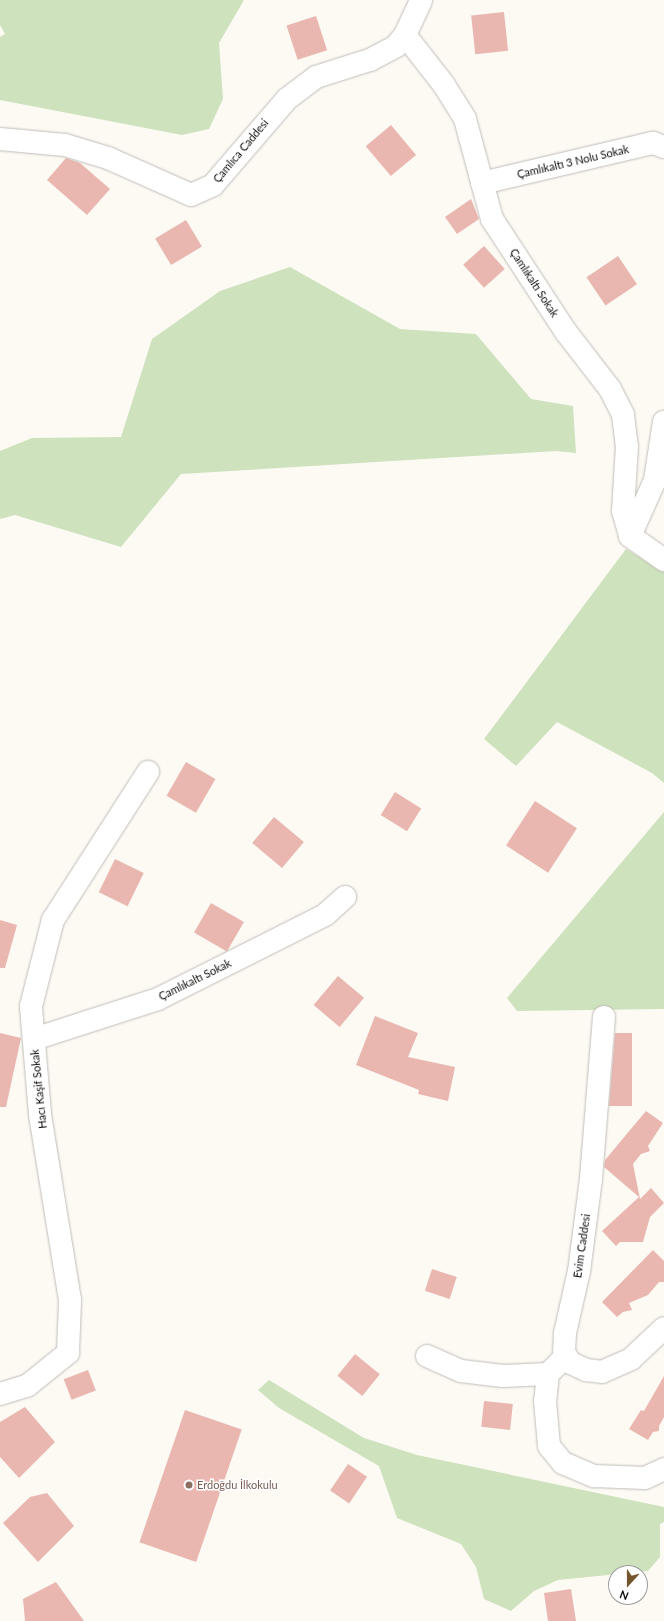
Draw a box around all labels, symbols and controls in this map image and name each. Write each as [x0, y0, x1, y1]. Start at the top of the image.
street label: Çamlıca Caddesi [211, 117, 271, 185]
street label: Çamlıkaltı 3 Nolu Sokak [516, 143, 630, 181]
street label: Çamlıkaltı Sokak [507, 246, 561, 320]
street label: Çamlıkaltı Sokak [157, 957, 233, 1003]
street label: Hacı Kaşif Sokak [28, 1049, 50, 1129]
street label: Evim Caddesi [571, 1213, 593, 1279]
place label: Erdoğdu İlkokulu [197, 1478, 278, 1492]
marker: Erdoğdu İlkokulu [184, 1480, 194, 1490]
north arrow [608, 1565, 648, 1605]
text: N [618, 1588, 630, 1603]

